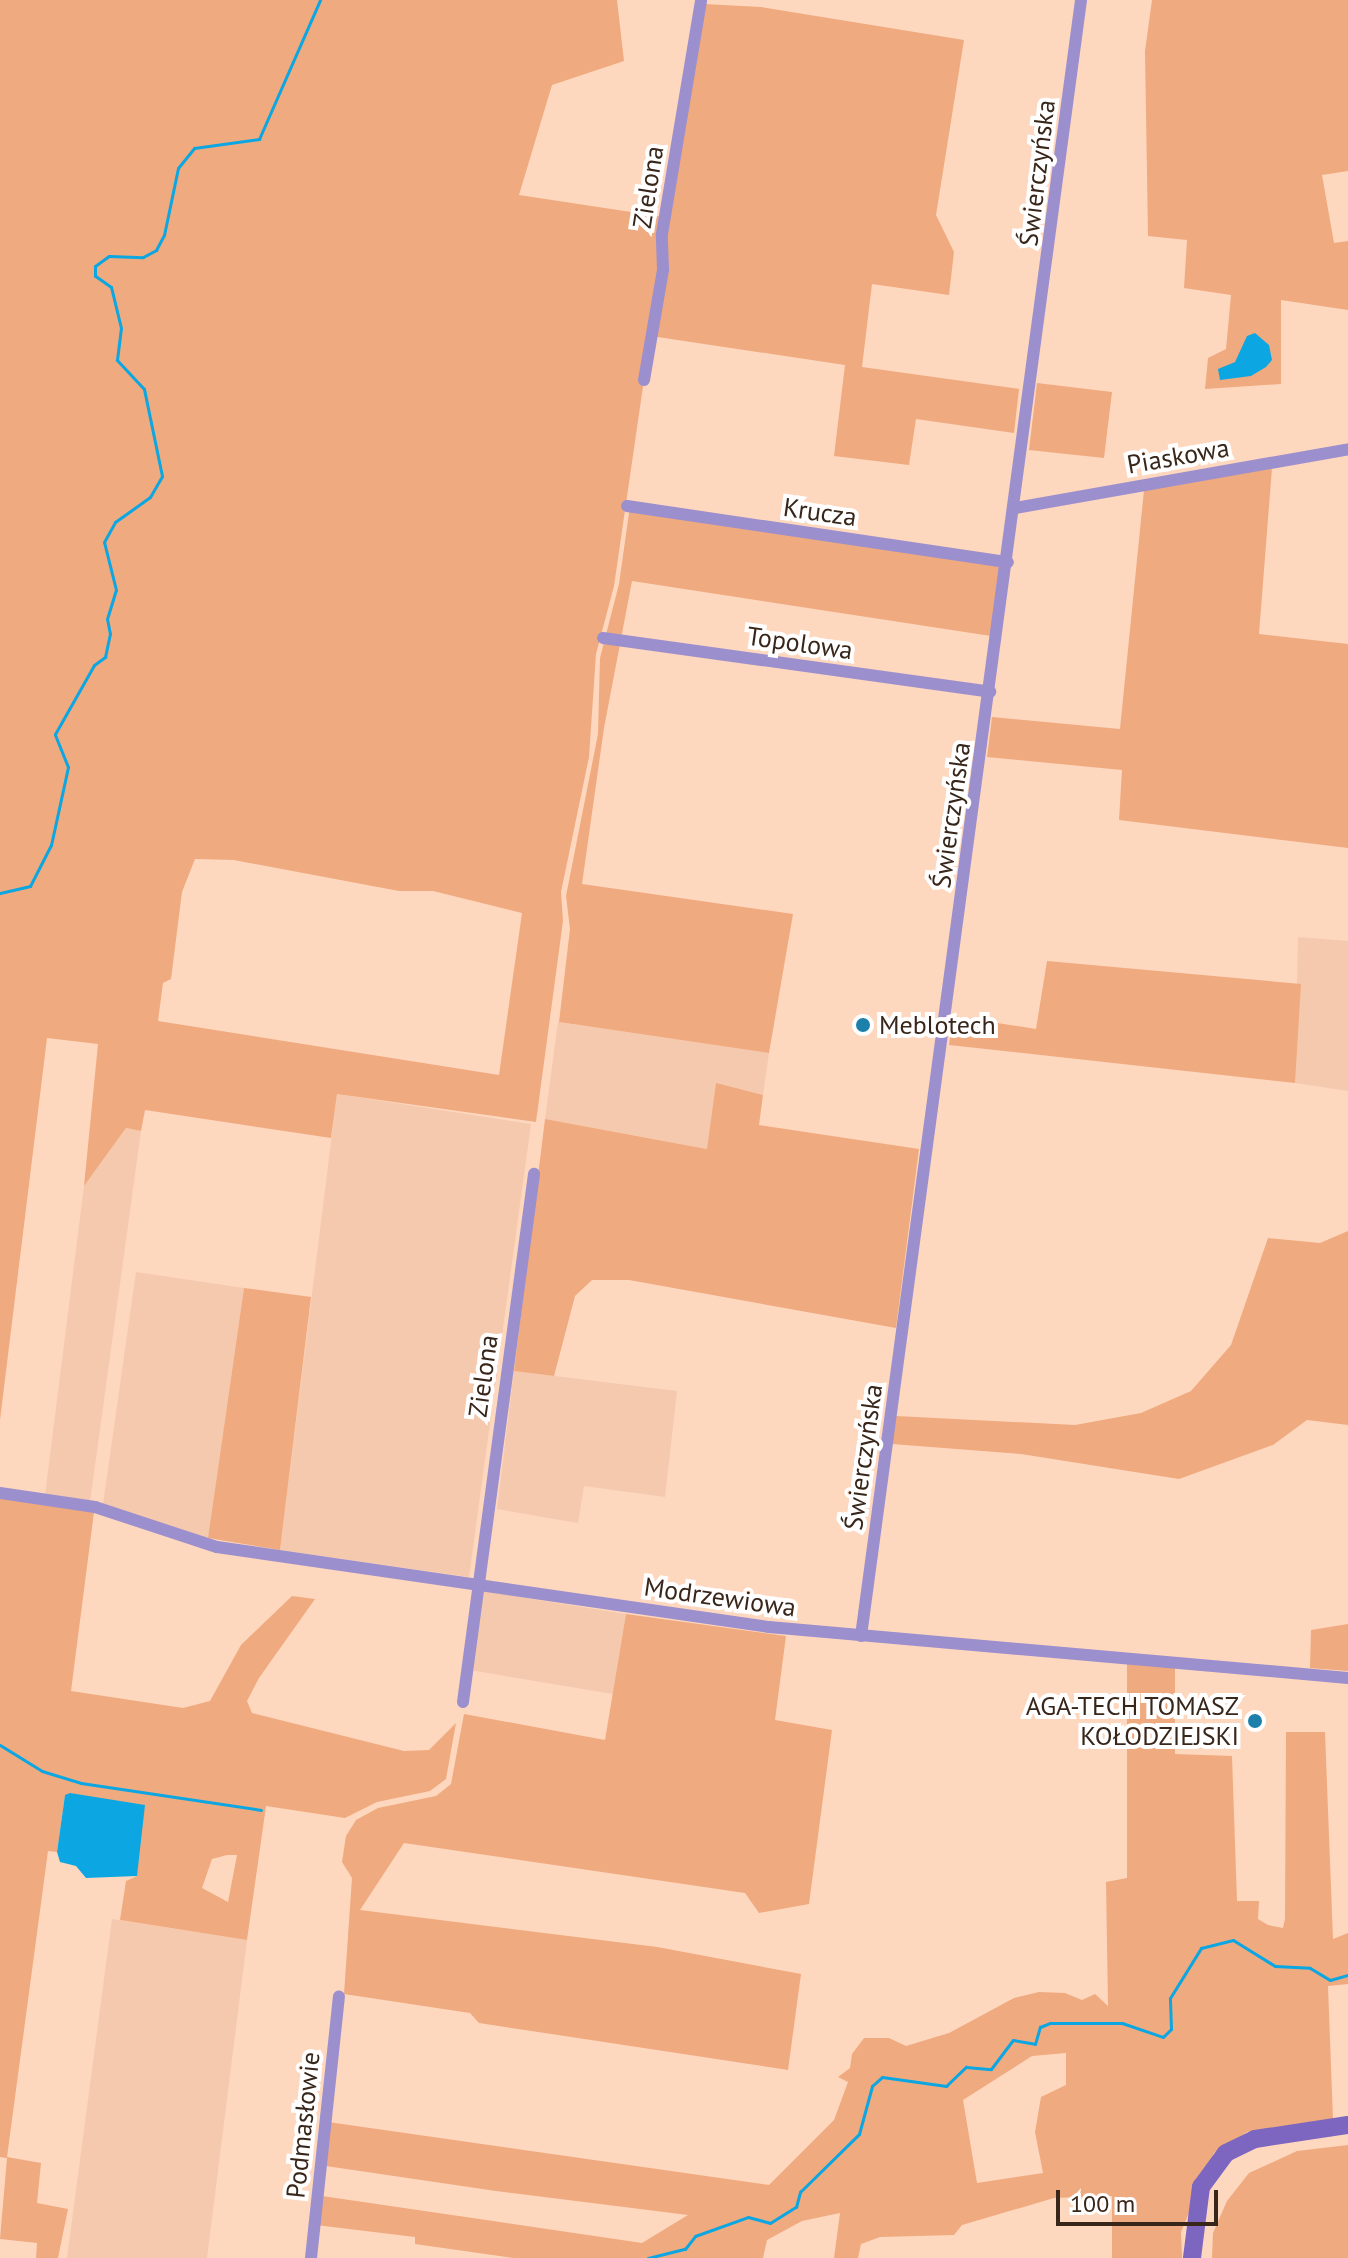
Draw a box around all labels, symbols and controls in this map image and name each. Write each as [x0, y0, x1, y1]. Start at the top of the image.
street label: Świerczyńska [1013, 98, 1061, 248]
street label: Zielona [626, 144, 670, 230]
street label: Piaskowa [1125, 432, 1231, 480]
street label: Krucza [781, 491, 859, 533]
street label: Topolowa [745, 620, 855, 666]
street label: Świerczyńska [925, 740, 977, 890]
place label: Meblotech [879, 1009, 996, 1041]
marker: Meblotech [854, 1016, 872, 1034]
street label: Zielona [462, 1333, 504, 1419]
street label: Świerczyńska [837, 1382, 889, 1532]
street label: Modrzewiowa [642, 1571, 798, 1623]
place label: AGA-TECH TOMASZ KOŁODZIEJSKI [1025, 1690, 1239, 1752]
marker: AGA-TECH TOMASZ KOŁODZIEJSKI [1246, 1712, 1264, 1730]
street label: Podmasłowie [280, 2050, 326, 2200]
scale bar [1060, 2174, 1222, 2224]
text: 100 m [1070, 2188, 1135, 2219]

